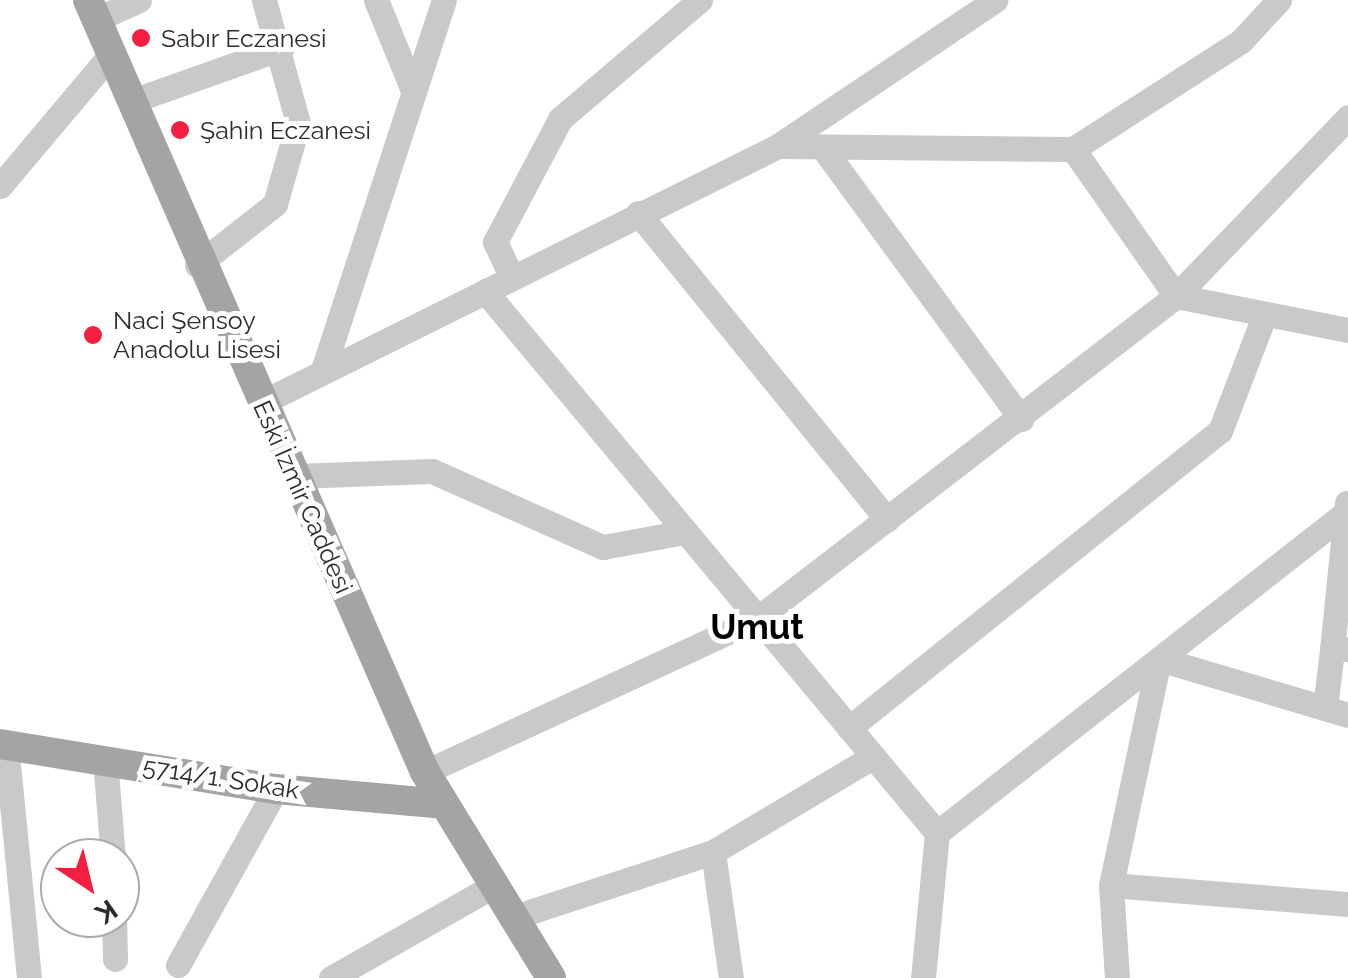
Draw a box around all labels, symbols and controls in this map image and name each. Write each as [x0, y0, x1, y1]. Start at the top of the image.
place label: Sabır Eczanesi [161, 23, 327, 53]
marker: Sabır Eczanesi [130, 27, 152, 49]
place label: Şahin Eczanesi [200, 115, 371, 145]
marker: Şahin Eczanesi [169, 119, 191, 141]
place label: Naci Şensoy Anadolu Lisesi [113, 306, 281, 365]
marker: Naci Şensoy Anadolu Lisesi [82, 324, 104, 346]
street label: Eski İzmir Caddesi [247, 396, 359, 598]
district label: Umut [710, 606, 804, 648]
street label: 5714/1. Sokak [141, 751, 301, 805]
north arrow [40, 838, 140, 938]
text: K [89, 892, 123, 930]

